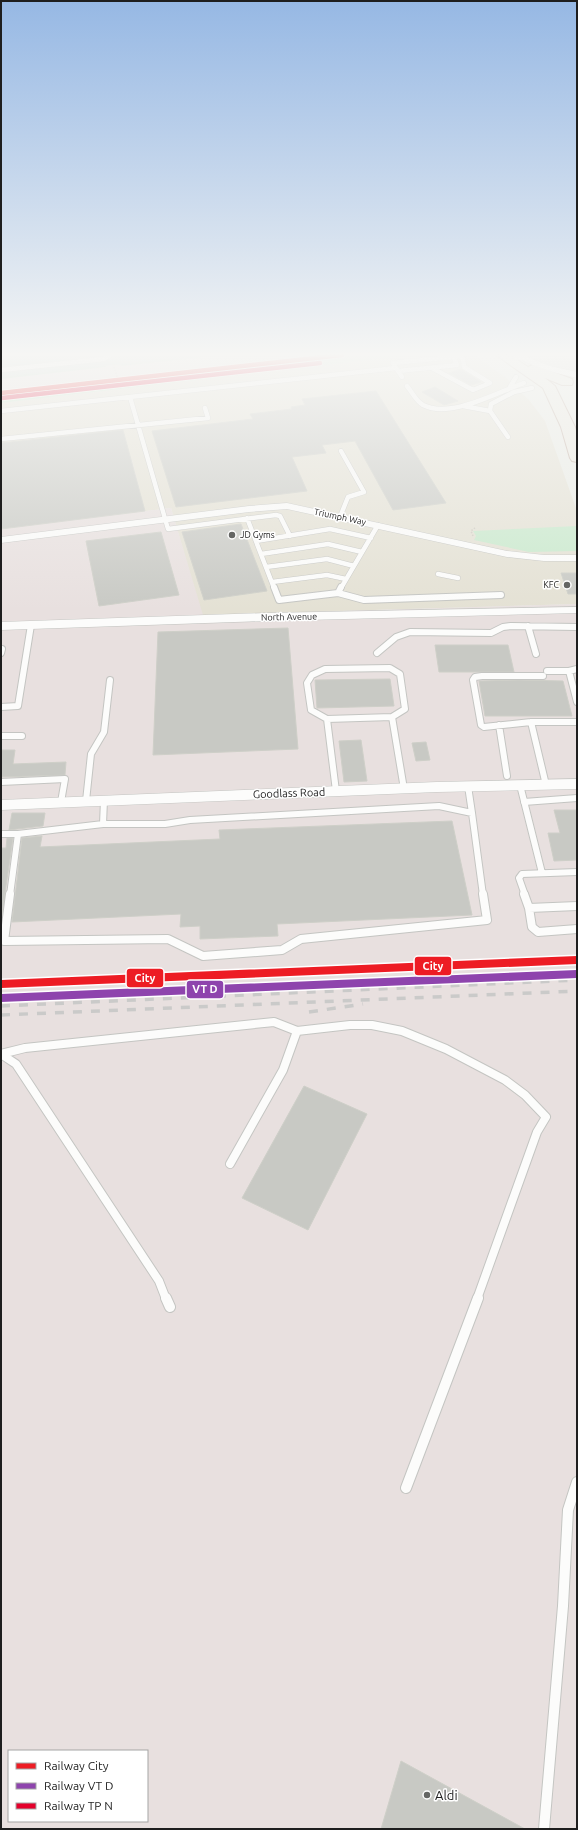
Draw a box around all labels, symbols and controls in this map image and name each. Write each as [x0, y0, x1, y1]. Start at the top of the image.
street label: Triumph Way [313, 507, 367, 528]
marker: JD Gyms [227, 530, 237, 540]
place label: JD Gyms [240, 530, 275, 540]
place label: KFC [543, 580, 559, 590]
marker: KFC [562, 580, 572, 590]
street label: North Avenue [261, 612, 317, 622]
street label: Goodlass Road [253, 786, 325, 800]
line badge: City [414, 956, 452, 976]
text: City [423, 960, 444, 972]
line badge: City [126, 968, 164, 988]
text: City [135, 972, 156, 984]
line badge: VT D [186, 980, 224, 999]
text: VT D [192, 983, 218, 995]
legend [8, 1750, 148, 1822]
text: Railway City [44, 1759, 109, 1772]
text: Railway VT D [44, 1779, 114, 1792]
place label: Aldi [435, 1788, 458, 1802]
marker: Aldi [422, 1790, 432, 1800]
text: Railway TP N [44, 1799, 113, 1812]

